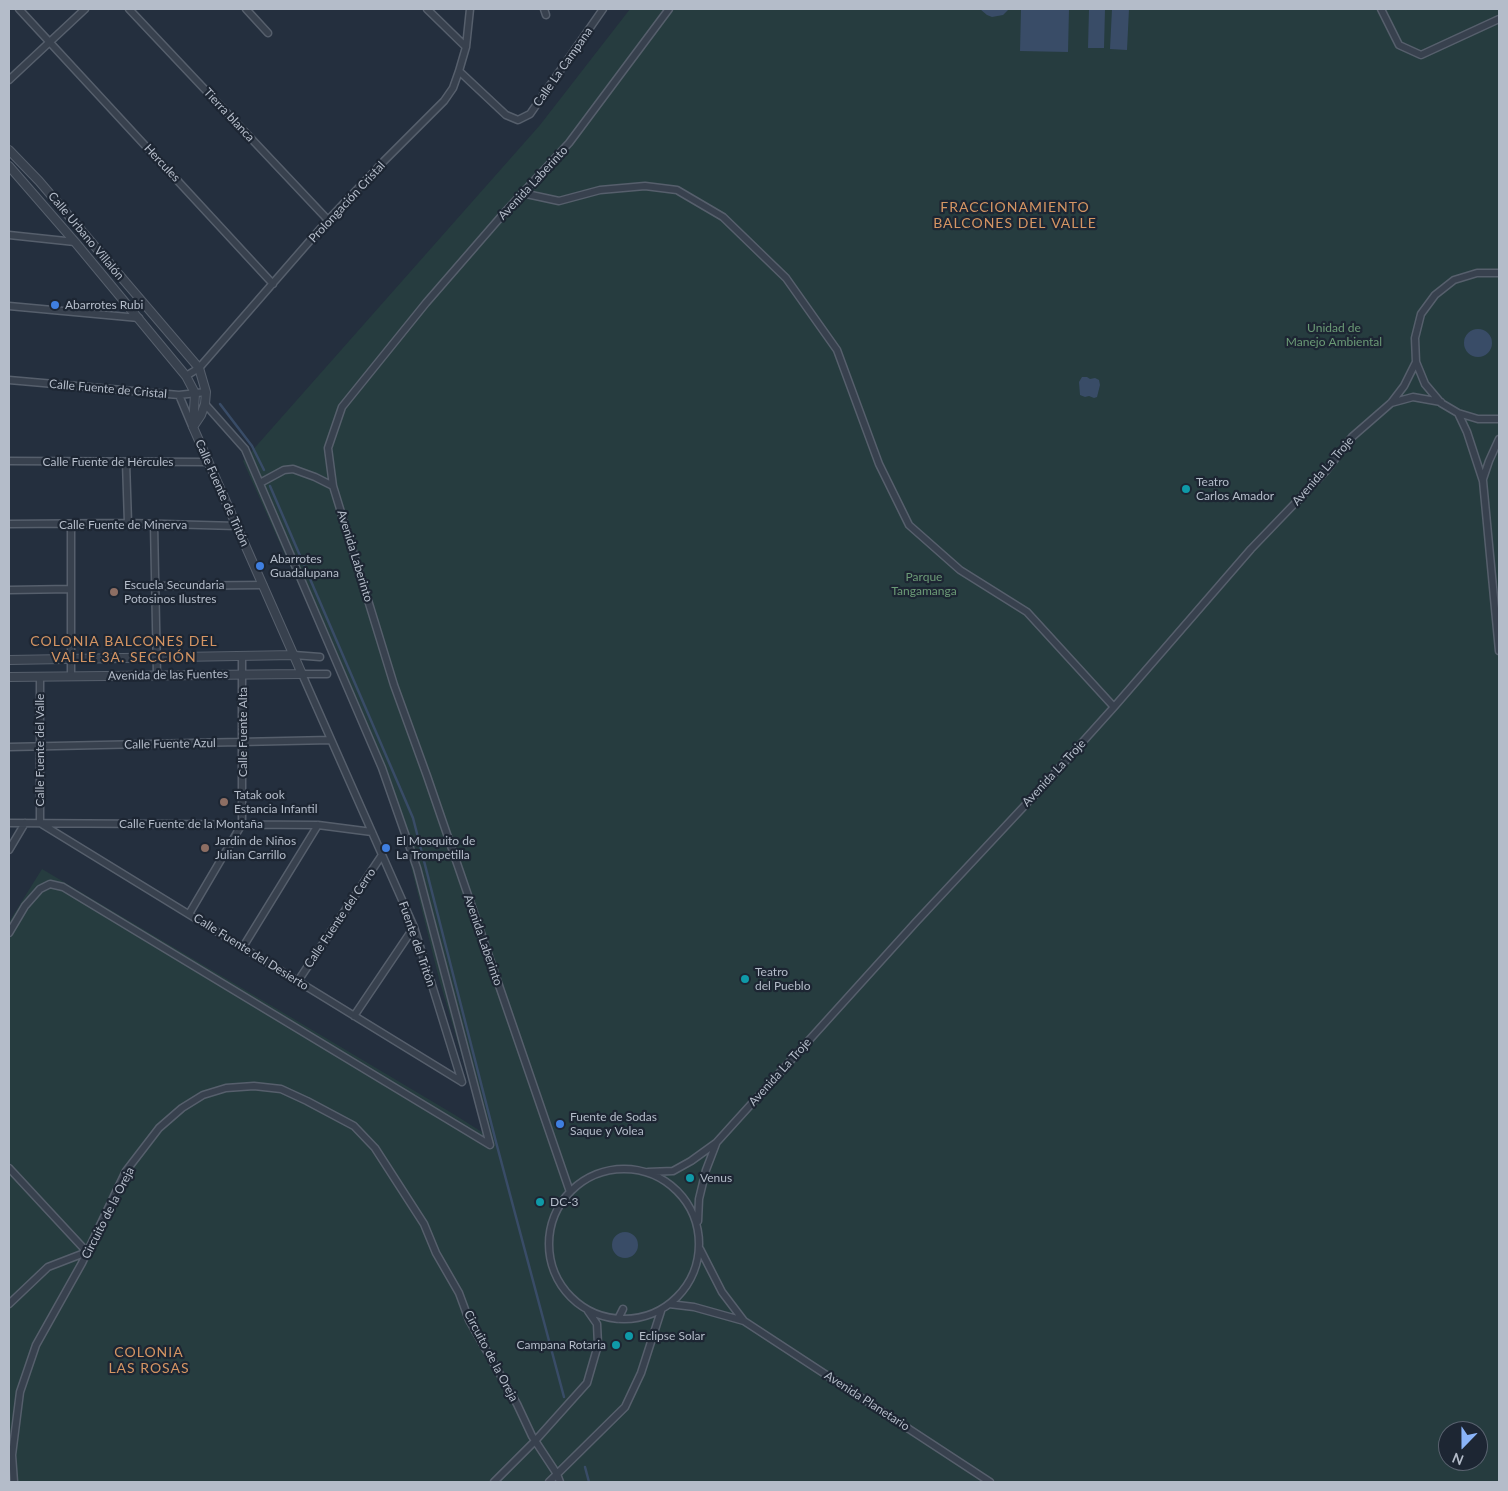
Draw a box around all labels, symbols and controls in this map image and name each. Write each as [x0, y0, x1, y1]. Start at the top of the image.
street label: Calle La Campana [530, 25, 596, 109]
street label: Tierra blanca [201, 85, 257, 145]
street label: Hercules [141, 141, 183, 185]
street label: Avenida Laberinto [495, 143, 571, 223]
street label: Prolongación Cristal [306, 159, 388, 245]
street label: Calle Urbano Villalón [45, 189, 127, 283]
district label: FRACCIONAMIENTO BALCONES DEL VALLE [931, 199, 1099, 232]
place label: Abarrotes Rubi [65, 298, 143, 312]
marker: Abarrotes Rubi [49, 299, 61, 311]
park label: Unidad de Manejo Ambiental [1286, 321, 1382, 349]
street label: Calle Fuente de Cristal [48, 377, 168, 401]
street label: Avenida La Troje [1289, 434, 1357, 508]
street label: Calle Fuente de Tritón [192, 437, 252, 549]
street label: Calle Fuente de Hércules [42, 455, 174, 469]
place label: Teatro Carlos Amador [1196, 475, 1274, 503]
marker: Teatro Carlos Amador [1180, 483, 1192, 495]
street label: Avenida Laberinto [334, 508, 376, 604]
street label: Calle Fuente de Minerva [59, 518, 187, 532]
place label: Abarrotes Guadalupana [270, 552, 339, 580]
marker: Abarrotes Guadalupana [254, 560, 266, 572]
park label: Parque Tangamanga [891, 570, 957, 598]
place label: Escuela Secundaria Potosinos Ilustres [124, 578, 224, 606]
marker: Escuela Secundaria Potosinos Ilustres [108, 586, 120, 598]
district label: COLONIA BALCONES DEL VALLE 3A. SECCIÓN [28, 633, 220, 666]
street label: Avenida de las Fuentes [108, 667, 228, 683]
street label: Calle Fuente Alta [236, 687, 250, 777]
street label: Calle Fuente del Valle [33, 694, 47, 806]
street label: Calle Fuente Azul [124, 736, 216, 752]
street label: Avenida La Troje [1019, 736, 1089, 810]
place label: Tatak ook Estancia Infantil [234, 788, 317, 816]
marker: Tatak ook Estancia Infantil [218, 796, 230, 808]
street label: Calle Fuente de la Montaña [119, 817, 263, 831]
place label: Jardin de Niños Julian Carrillo [215, 834, 296, 862]
place label: El Mosquito de La Trompetilla [396, 834, 475, 862]
marker: Jardin de Niños Julian Carrillo [199, 842, 211, 854]
marker: El Mosquito de La Trompetilla [380, 842, 392, 854]
street label: Calle Fuente del Cerro [301, 865, 379, 971]
street label: Avenida Laberinto [461, 893, 505, 987]
street label: Fuente del Tritón [396, 899, 438, 989]
street label: Calle Fuente del Desierto [191, 911, 311, 993]
place label: Teatro del Pueblo [755, 965, 810, 993]
marker: Teatro del Pueblo [739, 973, 751, 985]
street label: Avenida La Troje [746, 1035, 814, 1109]
place label: Fuente de Sodas Saque y Volea [570, 1110, 657, 1138]
marker: Fuente de Sodas Saque y Volea [554, 1118, 566, 1130]
street label: Circuito de la Oreja [79, 1165, 137, 1261]
place label: Venus [700, 1171, 732, 1185]
marker: Venus [684, 1172, 696, 1184]
place label: DC-3 [550, 1195, 579, 1209]
marker: DC-3 [534, 1196, 546, 1208]
street label: Circuito de la Oreja [461, 1308, 521, 1404]
place label: Eclipse Solar [639, 1329, 705, 1343]
marker: Eclipse Solar [623, 1330, 635, 1342]
place label: Campana Rotaria [516, 1338, 606, 1352]
marker: Campana Rotaria [610, 1339, 622, 1351]
district label: COLONIA LAS ROSAS [107, 1344, 191, 1376]
street label: Avenida Planetario [822, 1368, 912, 1434]
north arrow [1438, 1421, 1488, 1471]
text: N [1449, 1450, 1466, 1469]

